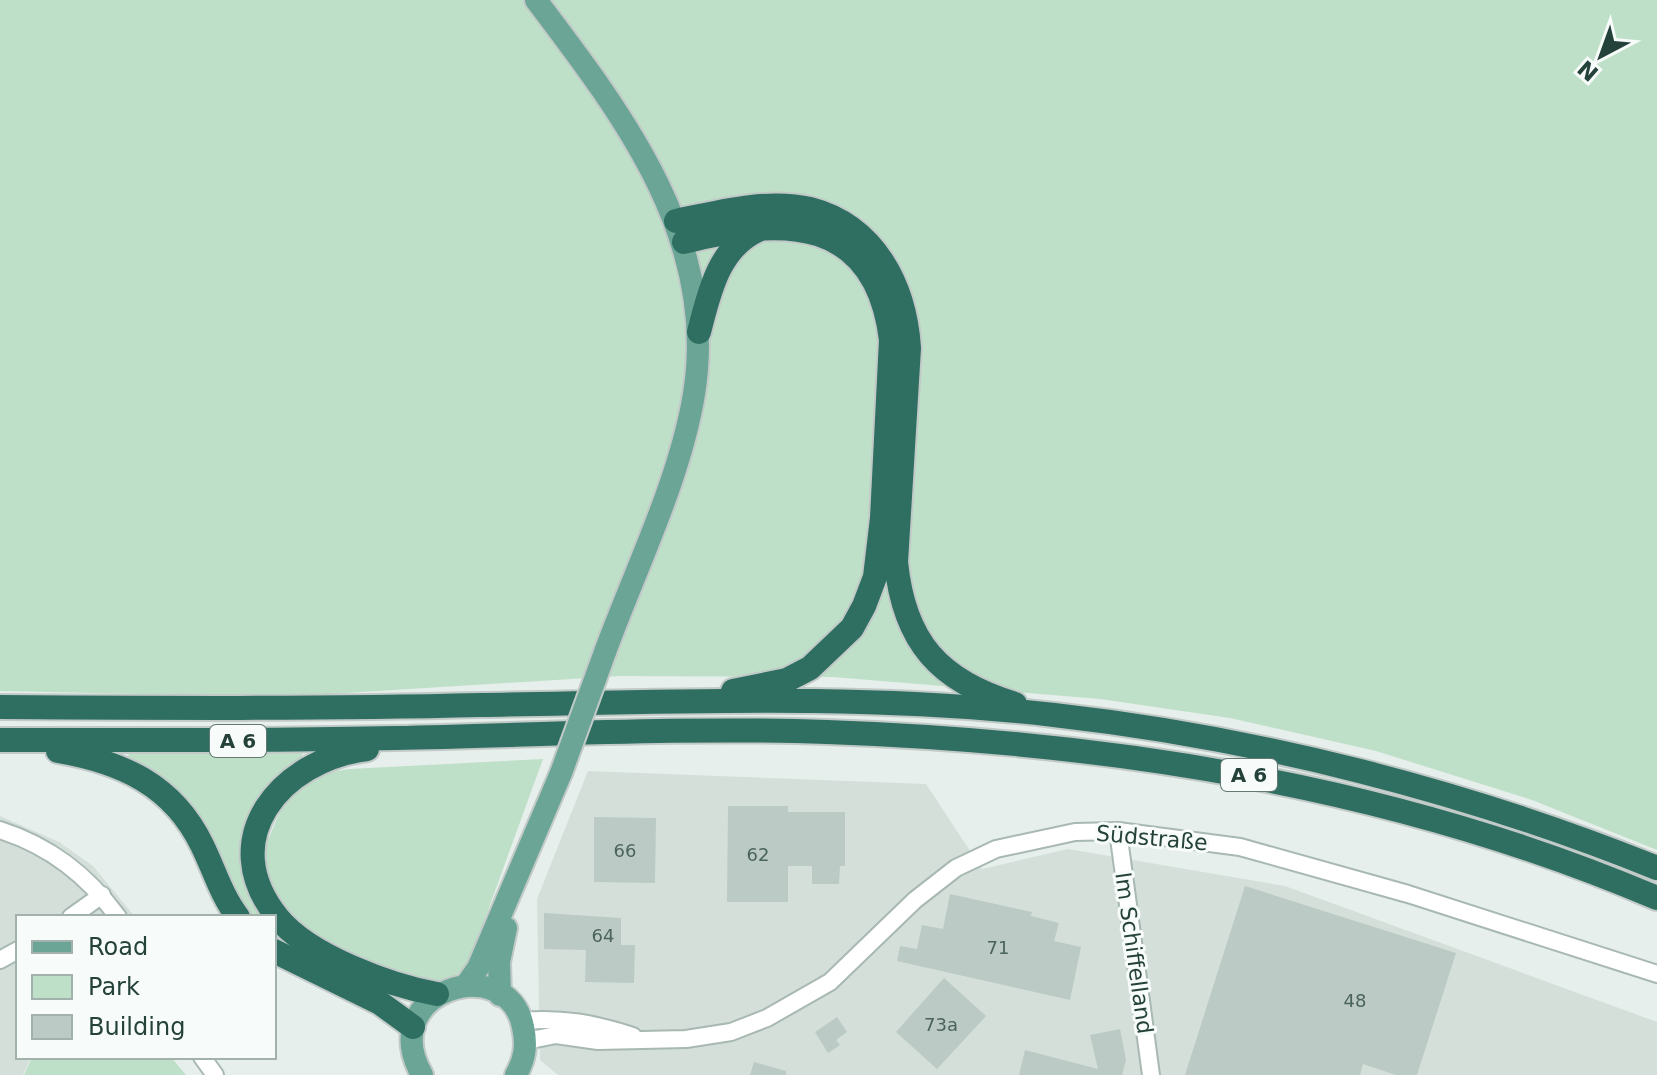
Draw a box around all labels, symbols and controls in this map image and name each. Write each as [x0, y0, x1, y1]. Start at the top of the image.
north arrow [1561, 16, 1641, 96]
text: N [1573, 55, 1603, 86]
road number: A 6 [210, 725, 266, 757]
road number: A 6 [1221, 759, 1277, 791]
street label: Südstraße [1095, 821, 1209, 855]
house number: 66 [614, 840, 636, 861]
house number: 62 [747, 844, 769, 865]
street label: Im Schiffelland [1110, 870, 1158, 1036]
legend [16, 915, 276, 1059]
house number: 64 [592, 925, 614, 946]
text: Road [88, 933, 148, 961]
house number: 71 [987, 937, 1009, 958]
text: Park [88, 973, 140, 1001]
house number: 48 [1344, 990, 1366, 1011]
text: Building [88, 1013, 185, 1041]
house number: 73a [924, 1014, 958, 1035]

